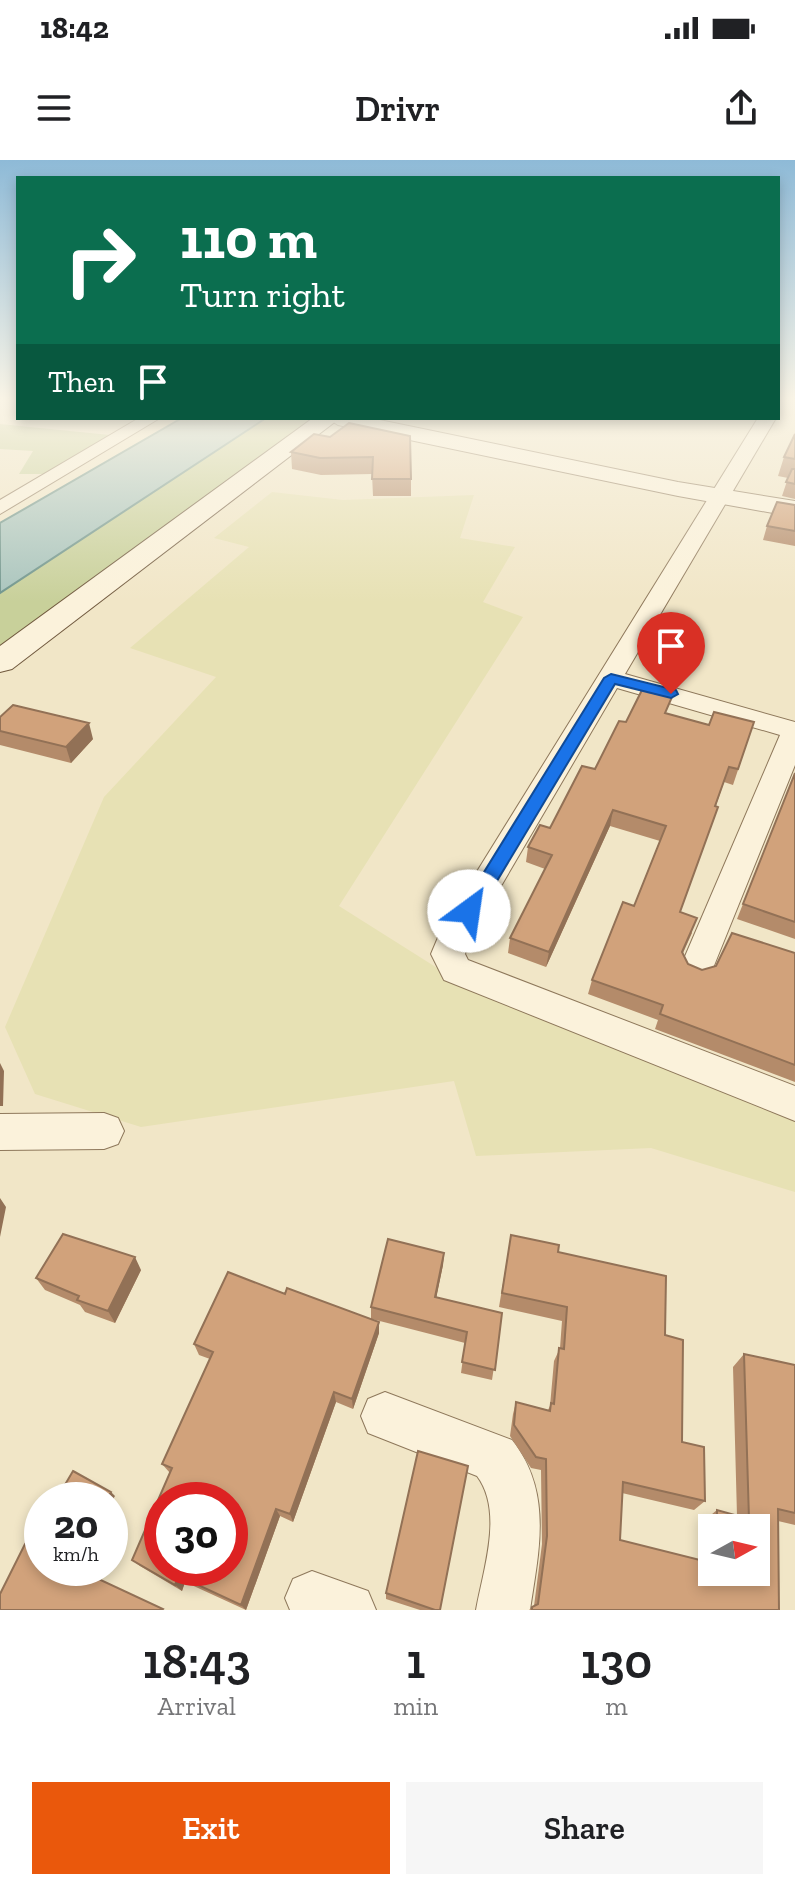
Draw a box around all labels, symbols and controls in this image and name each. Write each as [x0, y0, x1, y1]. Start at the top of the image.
text: 18:42 [40, 10, 109, 46]
icon: menu [32, 86, 76, 130]
icon: share [719, 86, 763, 130]
text: Drivr [355, 87, 440, 130]
text: 110 m [180, 205, 317, 272]
icon: right [48, 208, 152, 312]
text: Turn right [180, 273, 345, 316]
icon: arrive [131, 360, 175, 404]
text: Then [48, 364, 115, 400]
pin [637, 612, 705, 694]
icon: arrive [649, 624, 693, 668]
position arrow [427, 869, 511, 953]
speed limit sign: 30 [144, 1482, 248, 1586]
text: 20 [54, 1500, 98, 1548]
north arrow [698, 1514, 770, 1586]
map controls [698, 1514, 770, 1586]
text: km/h [53, 1542, 99, 1566]
text: 18:43 [143, 1633, 251, 1690]
text: 1 [406, 1633, 425, 1690]
text: 130 [581, 1633, 652, 1690]
text: Arrival [158, 1690, 236, 1722]
text: min [393, 1690, 438, 1722]
text: m [605, 1690, 628, 1722]
button: Exit [32, 1782, 390, 1874]
button: Share [406, 1782, 763, 1874]

